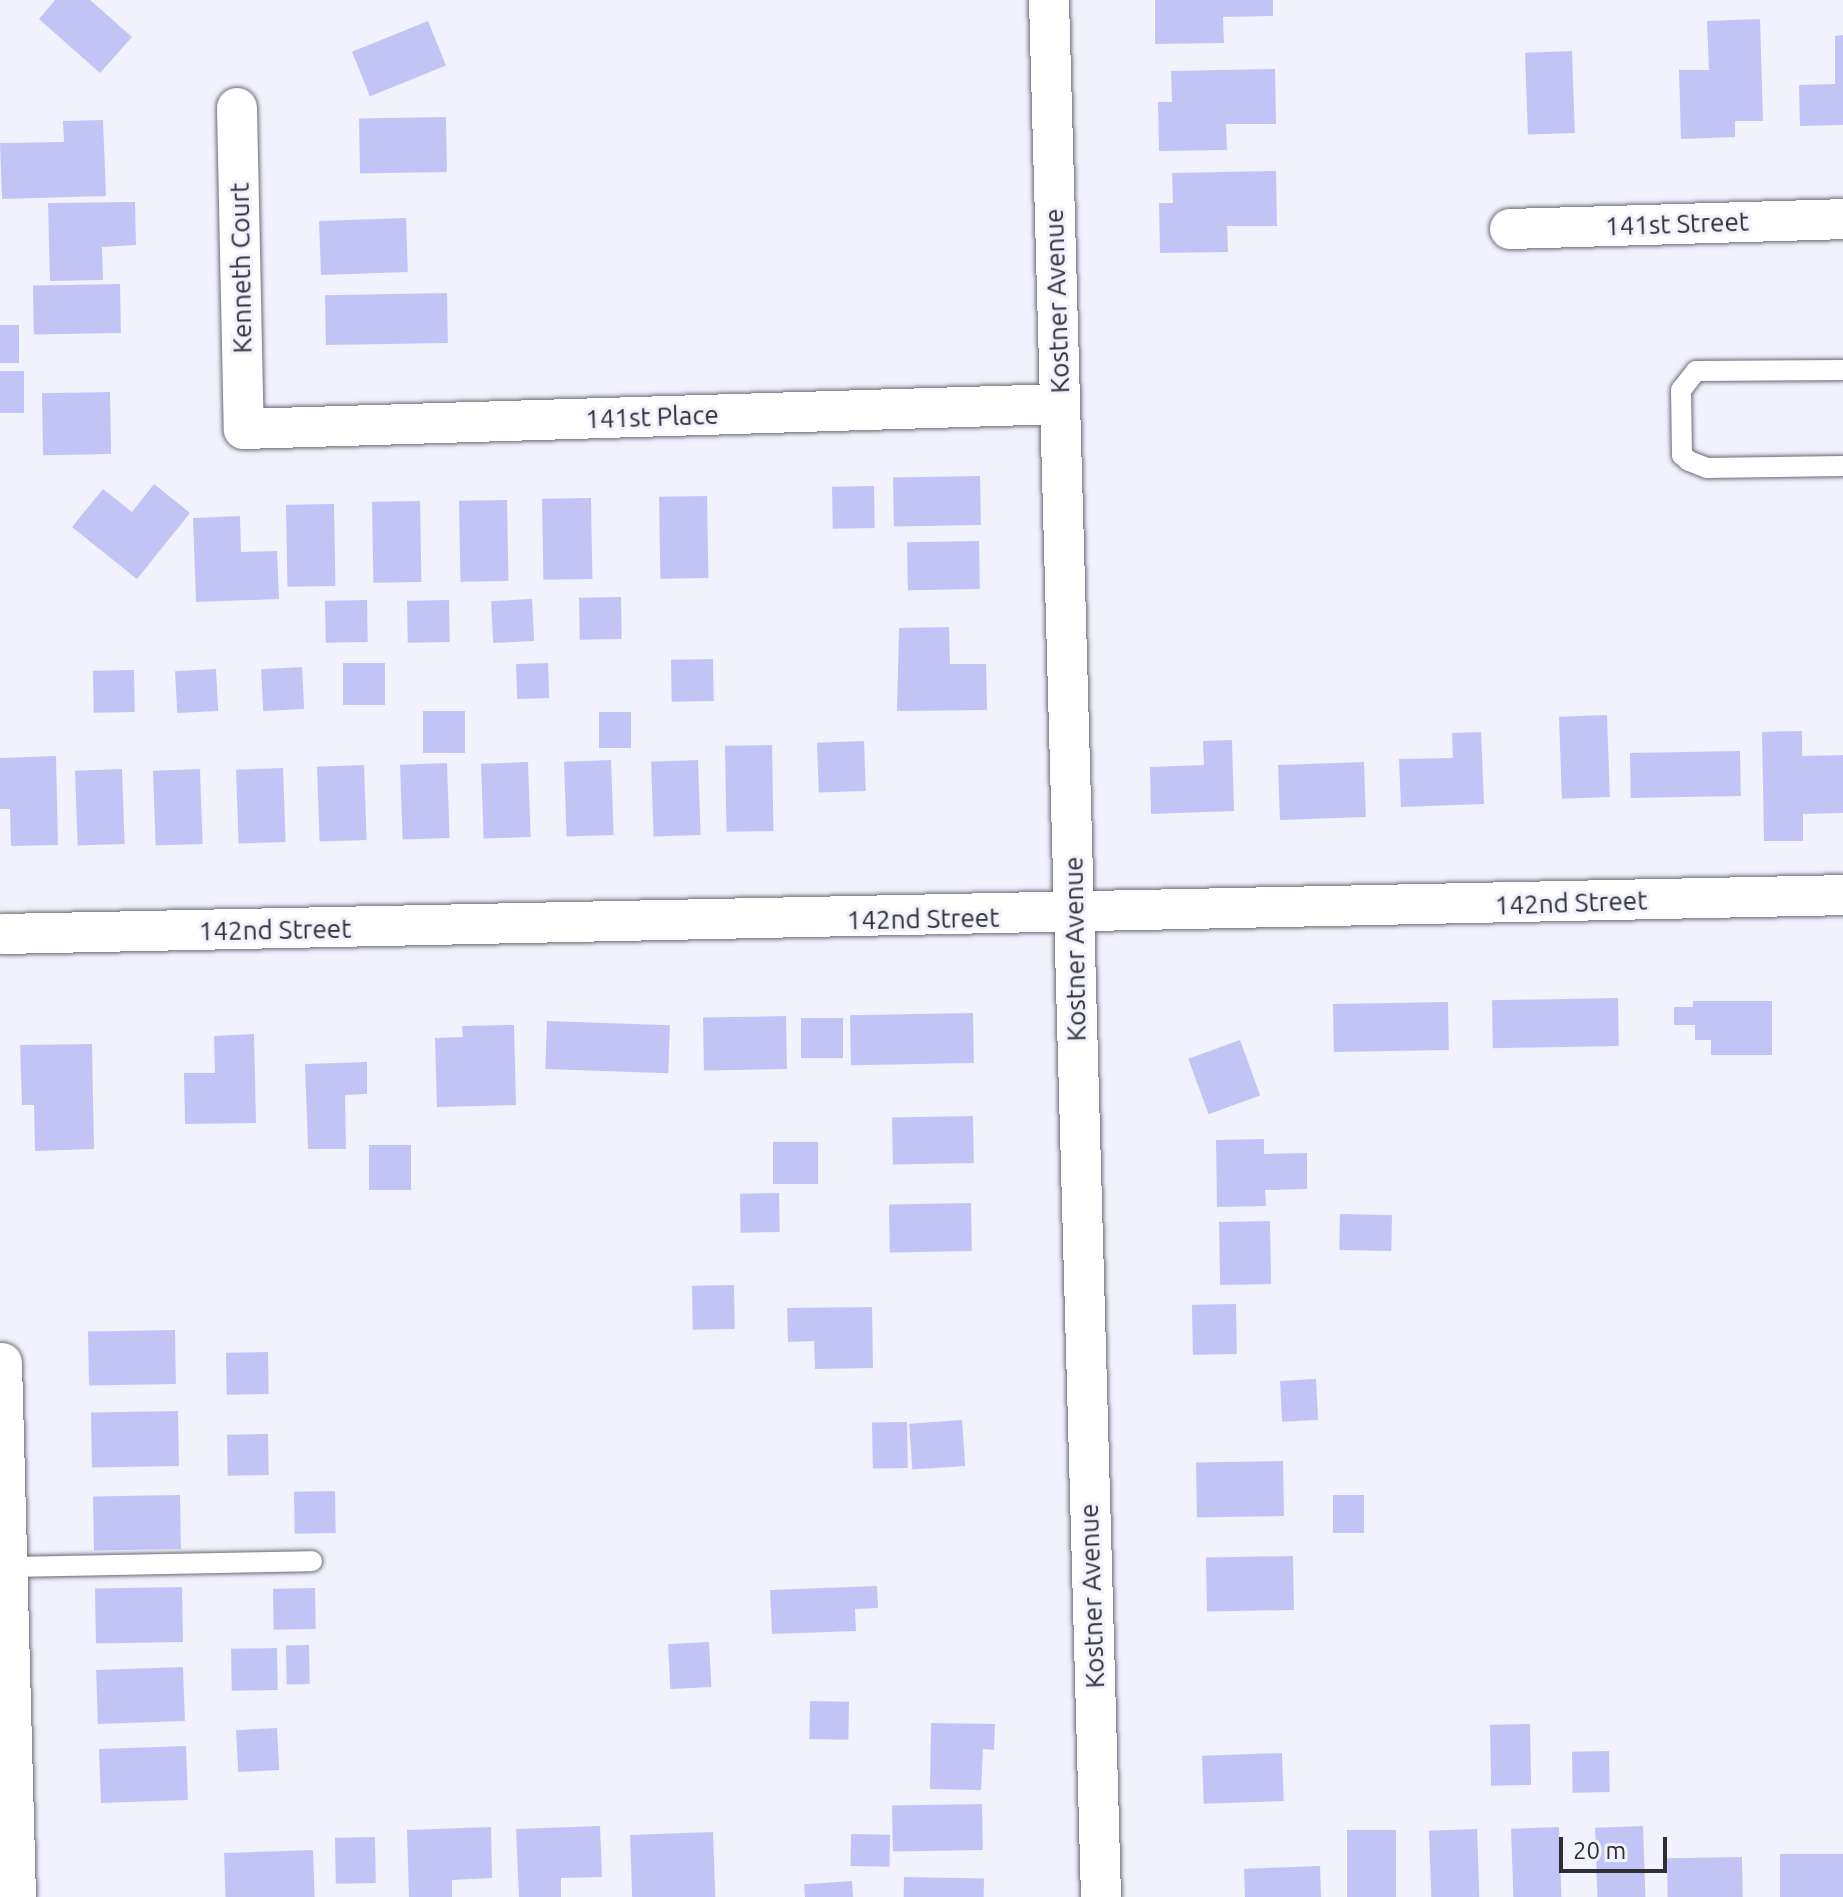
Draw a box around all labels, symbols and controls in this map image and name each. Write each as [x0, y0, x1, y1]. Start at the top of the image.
street label: Kenneth Court [224, 182, 258, 354]
street label: 141st Street [1604, 206, 1750, 242]
street label: Kostner Avenue [1038, 208, 1076, 394]
street label: 141st Place [585, 399, 719, 435]
street label: Kostner Avenue [1058, 856, 1092, 1042]
street label: 142nd Street [1494, 885, 1648, 921]
street label: 142nd Street [846, 902, 1000, 936]
street label: 142nd Street [198, 913, 352, 947]
street label: Kostner Avenue [1073, 1503, 1111, 1689]
scale bar [1563, 1821, 1671, 1871]
text: 20 m [1573, 1837, 1626, 1864]

